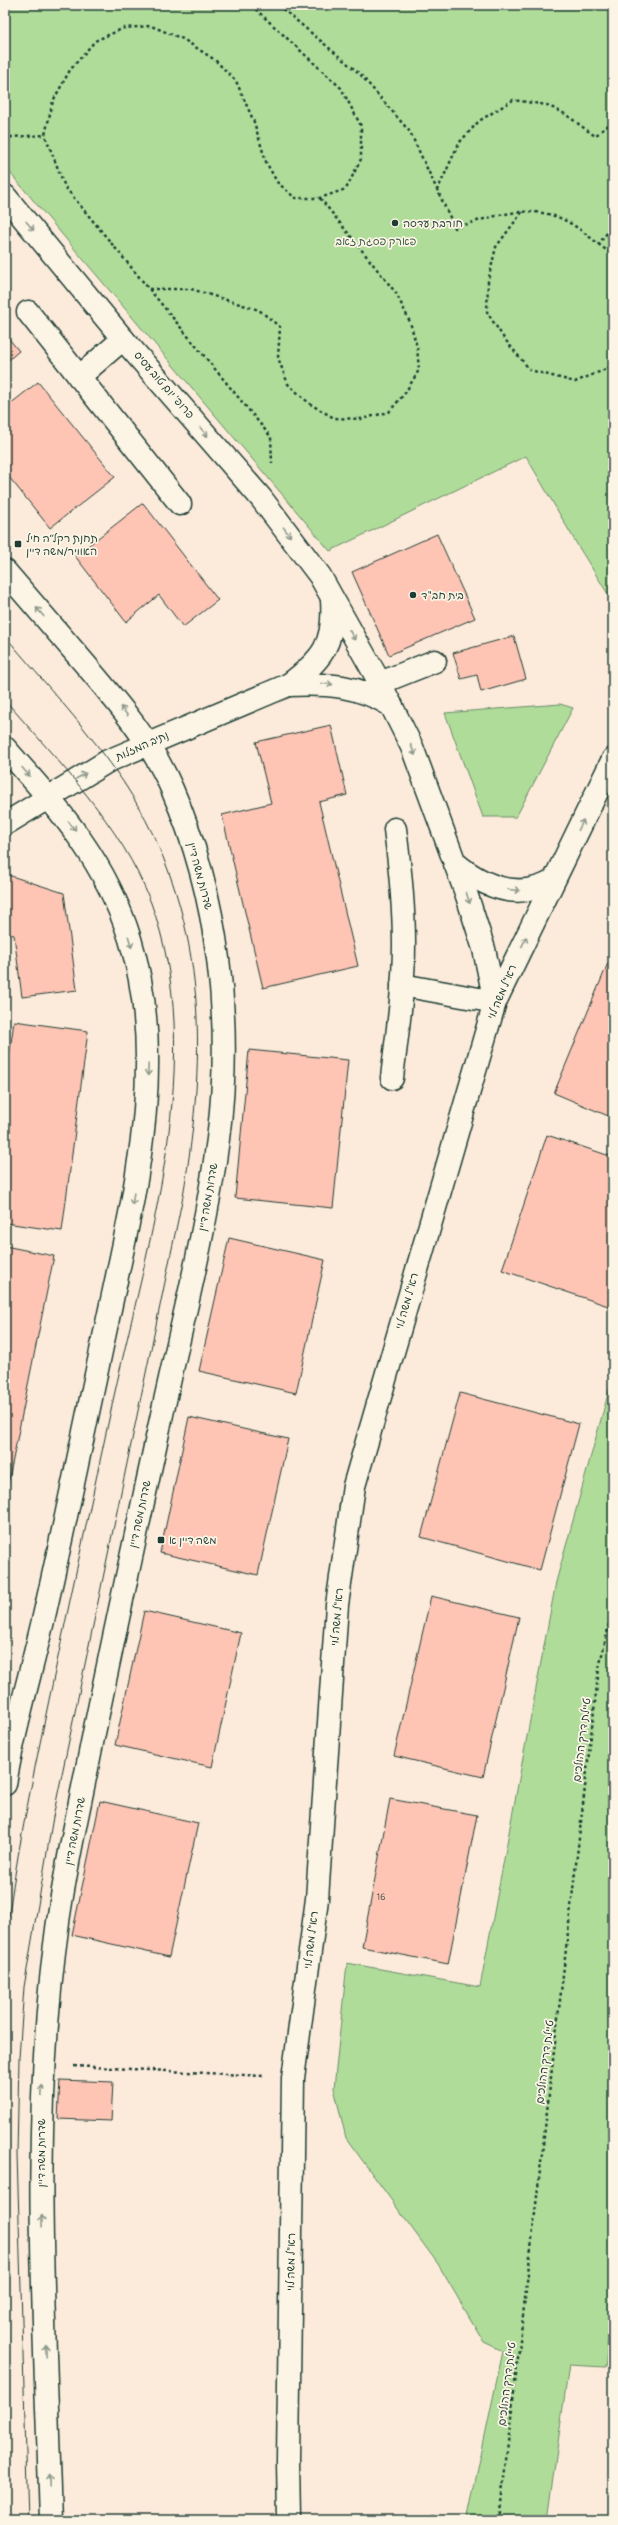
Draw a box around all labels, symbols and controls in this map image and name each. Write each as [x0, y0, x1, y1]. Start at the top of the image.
place label: חורבת עדסה [403, 217, 463, 230]
marker: חורבת עדסה [390, 218, 400, 228]
one-way arrow [25, 221, 34, 231]
park label: פארק פסגת זאב [336, 235, 417, 248]
street label: פרופ' יום טוב עסיס [131, 349, 197, 421]
one-way arrow [200, 427, 209, 437]
one-way arrow [283, 527, 291, 538]
place label: תחנת רקל״ה חיל האוויר/משה דיין [26, 532, 98, 558]
marker: תחנת רקל״ה חיל האוויר/משה דיין [13, 539, 23, 549]
place label: בית חב"ד [421, 589, 464, 602]
marker: בית חב"ד [408, 590, 418, 600]
one-way arrow [36, 606, 45, 617]
one-way arrow [349, 629, 357, 641]
one-way arrow [320, 680, 333, 688]
one-way arrow [120, 706, 128, 717]
street label: נתיב המזלות [112, 728, 171, 764]
one-way arrow [409, 743, 417, 755]
one-way arrow [22, 767, 31, 777]
one-way arrow [75, 772, 87, 780]
one-way arrow [577, 819, 585, 831]
one-way arrow [68, 821, 77, 832]
street label: שדרות משה דיין [185, 841, 215, 911]
one-way arrow [507, 887, 520, 894]
one-way arrow [464, 891, 472, 903]
one-way arrow [127, 935, 134, 948]
one-way arrow [521, 936, 528, 948]
street label: רא"ל משה לוי [485, 963, 519, 1021]
one-way arrow [144, 1063, 152, 1076]
street label: שדרות משה דיין [196, 1162, 220, 1232]
one-way arrow [129, 1192, 137, 1205]
street label: רא"ל משה לוי [393, 1271, 421, 1331]
street label: שדרות משה דיין [126, 1479, 154, 1549]
place label: משה דיין א [169, 1534, 217, 1547]
marker: משה דיין א [156, 1535, 166, 1545]
street label: רא"ל משה לוי [328, 1587, 346, 1647]
street label: טיילת דרך ההולכים [570, 1697, 594, 1783]
street label: שדרות משה דיין [62, 1796, 88, 1866]
house number: 16 [377, 1892, 385, 1903]
street label: רא"ל משה לוי [301, 1910, 321, 1970]
street label: טיילת דרך ההולכים [533, 2019, 557, 2105]
one-way arrow [38, 2085, 46, 2098]
street label: שדרות משה דיין [35, 2118, 48, 2188]
one-way arrow [38, 2215, 46, 2228]
street label: רא"ל משה לוי [284, 2233, 298, 2291]
street label: טיילת דרך ההולכים [495, 2341, 519, 2427]
one-way arrow [42, 2345, 49, 2358]
one-way arrow [46, 2475, 53, 2488]

